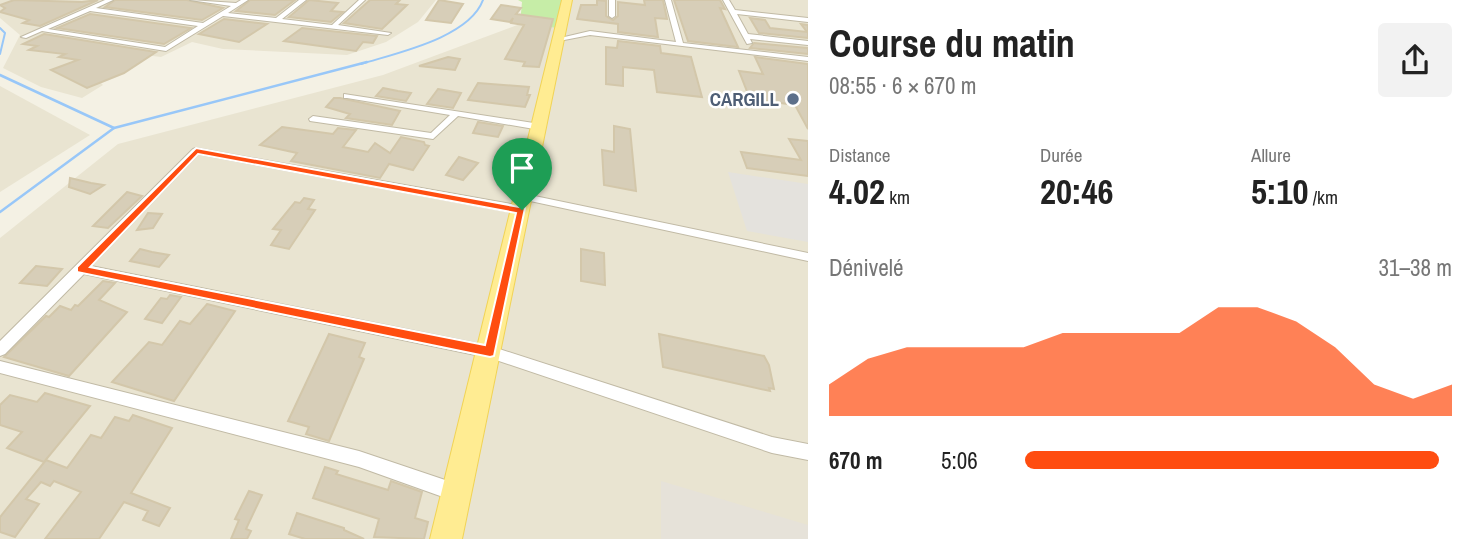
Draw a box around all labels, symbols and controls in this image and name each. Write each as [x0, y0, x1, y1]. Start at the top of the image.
text: Course du matin [829, 18, 1075, 69]
button: share [1378, 23, 1452, 97]
text: 08:55 · 6 × 670 m [829, 70, 976, 101]
place label: CARGILL [710, 86, 779, 112]
marker: CARGILL [785, 91, 801, 107]
pin [492, 138, 552, 210]
text: Distance [829, 142, 890, 168]
text: Durée [1040, 142, 1082, 168]
text: Allure [1251, 142, 1291, 168]
icon: arrive [503, 149, 541, 187]
text: 4.02 [829, 168, 885, 215]
text: 20:46 [1040, 168, 1113, 215]
text: 5:10 [1251, 168, 1308, 215]
text: km [885, 184, 910, 210]
text: /km [1308, 184, 1338, 210]
text: Dénivelé [829, 252, 903, 283]
text: 31–38 m [1379, 252, 1452, 283]
text: 670 m [829, 445, 882, 476]
text: 5:06 [941, 445, 978, 476]

